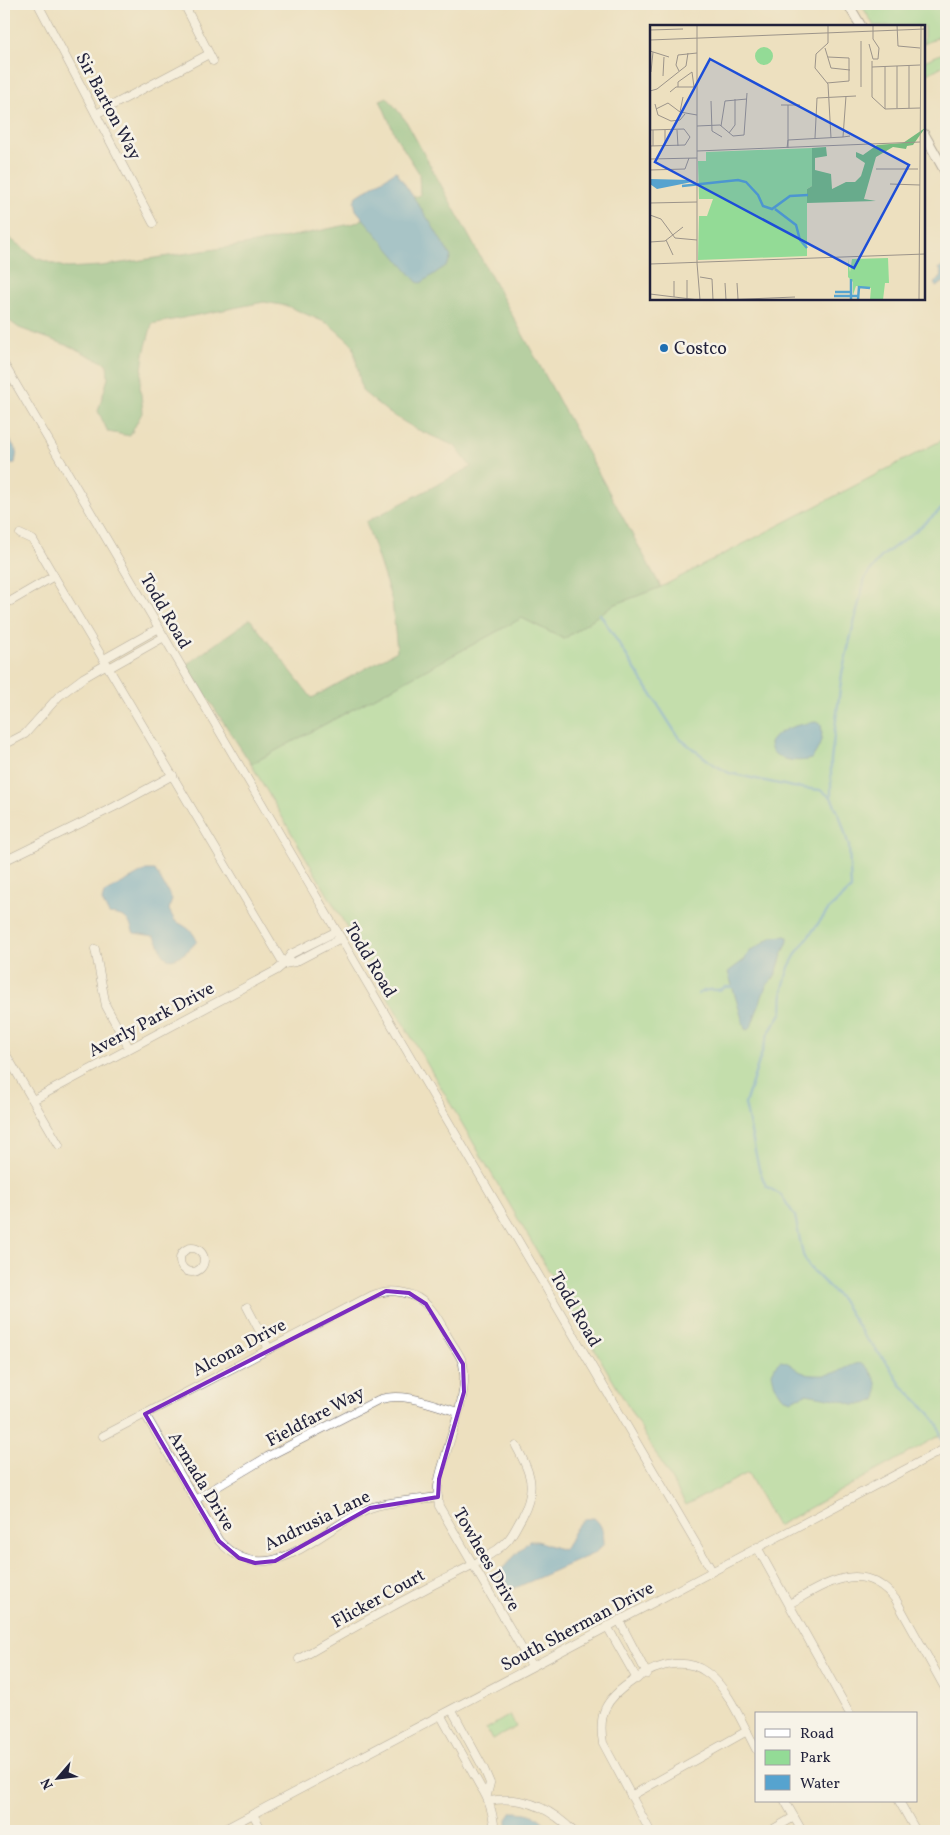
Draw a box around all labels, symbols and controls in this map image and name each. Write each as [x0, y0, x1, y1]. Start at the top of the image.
inset map [650, 25, 925, 300]
street label: Sir Barton Way [69, 48, 147, 165]
place label: Costco [674, 337, 727, 362]
marker: Costco [658, 342, 670, 354]
street label: Todd Road [133, 569, 196, 654]
street label: Todd Road [338, 919, 402, 1003]
street label: Averly Park Drive [84, 977, 219, 1064]
street label: Todd Road [543, 1267, 606, 1352]
street label: Alcona Drive [188, 1313, 291, 1384]
street label: Fieldfare Way [262, 1381, 370, 1454]
street label: Armada Drive [161, 1427, 240, 1536]
street label: Andrusia Lane [260, 1485, 375, 1558]
street label: Towhees Drive [446, 1503, 525, 1616]
street label: Flicker Court [328, 1563, 430, 1635]
street label: South Sherman Drive [497, 1576, 659, 1678]
legend [755, 1712, 918, 1802]
text: Road [800, 1724, 834, 1745]
text: Park [800, 1748, 831, 1769]
north arrow [32, 1752, 82, 1802]
text: N [37, 1774, 59, 1792]
text: Water [800, 1774, 840, 1795]

